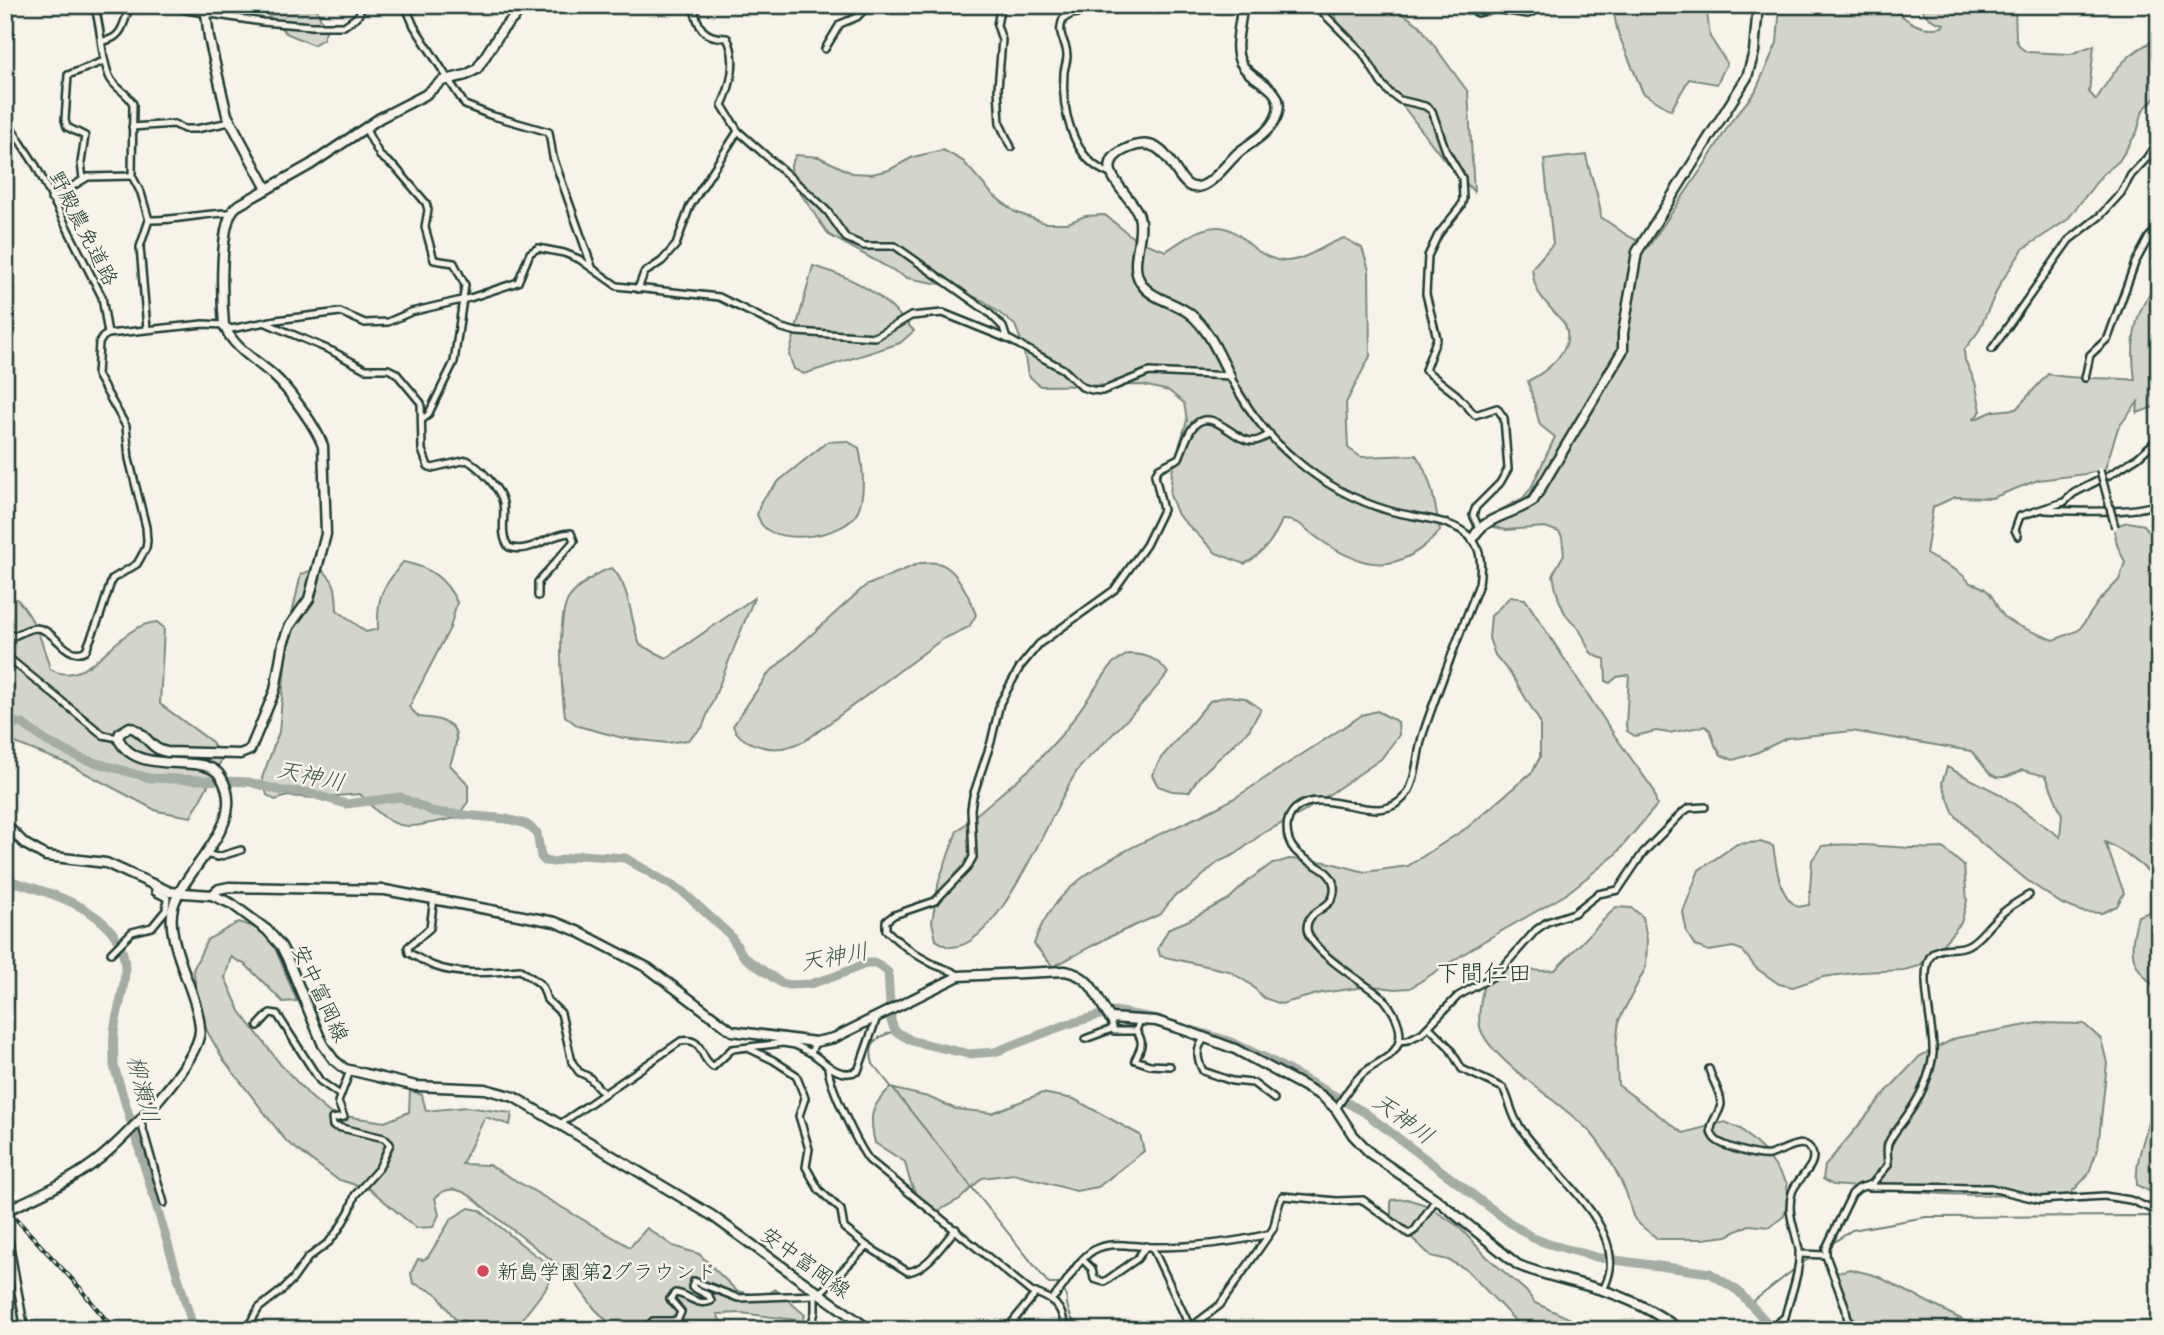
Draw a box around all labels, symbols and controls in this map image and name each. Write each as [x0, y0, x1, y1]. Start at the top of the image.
street label: 野殿農免道路 [42, 165, 126, 291]
water label: 天神川 [274, 753, 348, 797]
water label: 天神川 [797, 935, 871, 977]
street label: 安中富岡線 [286, 939, 356, 1047]
district label: 下間仁田 [1436, 956, 1532, 988]
water label: 柳瀬川 [121, 1052, 167, 1126]
water label: 天神川 [1367, 1085, 1441, 1151]
street label: 安中富岡線 [755, 1219, 857, 1305]
place label: 新島学園第2グラウンド [497, 1257, 717, 1286]
marker: 新島学園第2グラウンド [475, 1263, 491, 1279]

